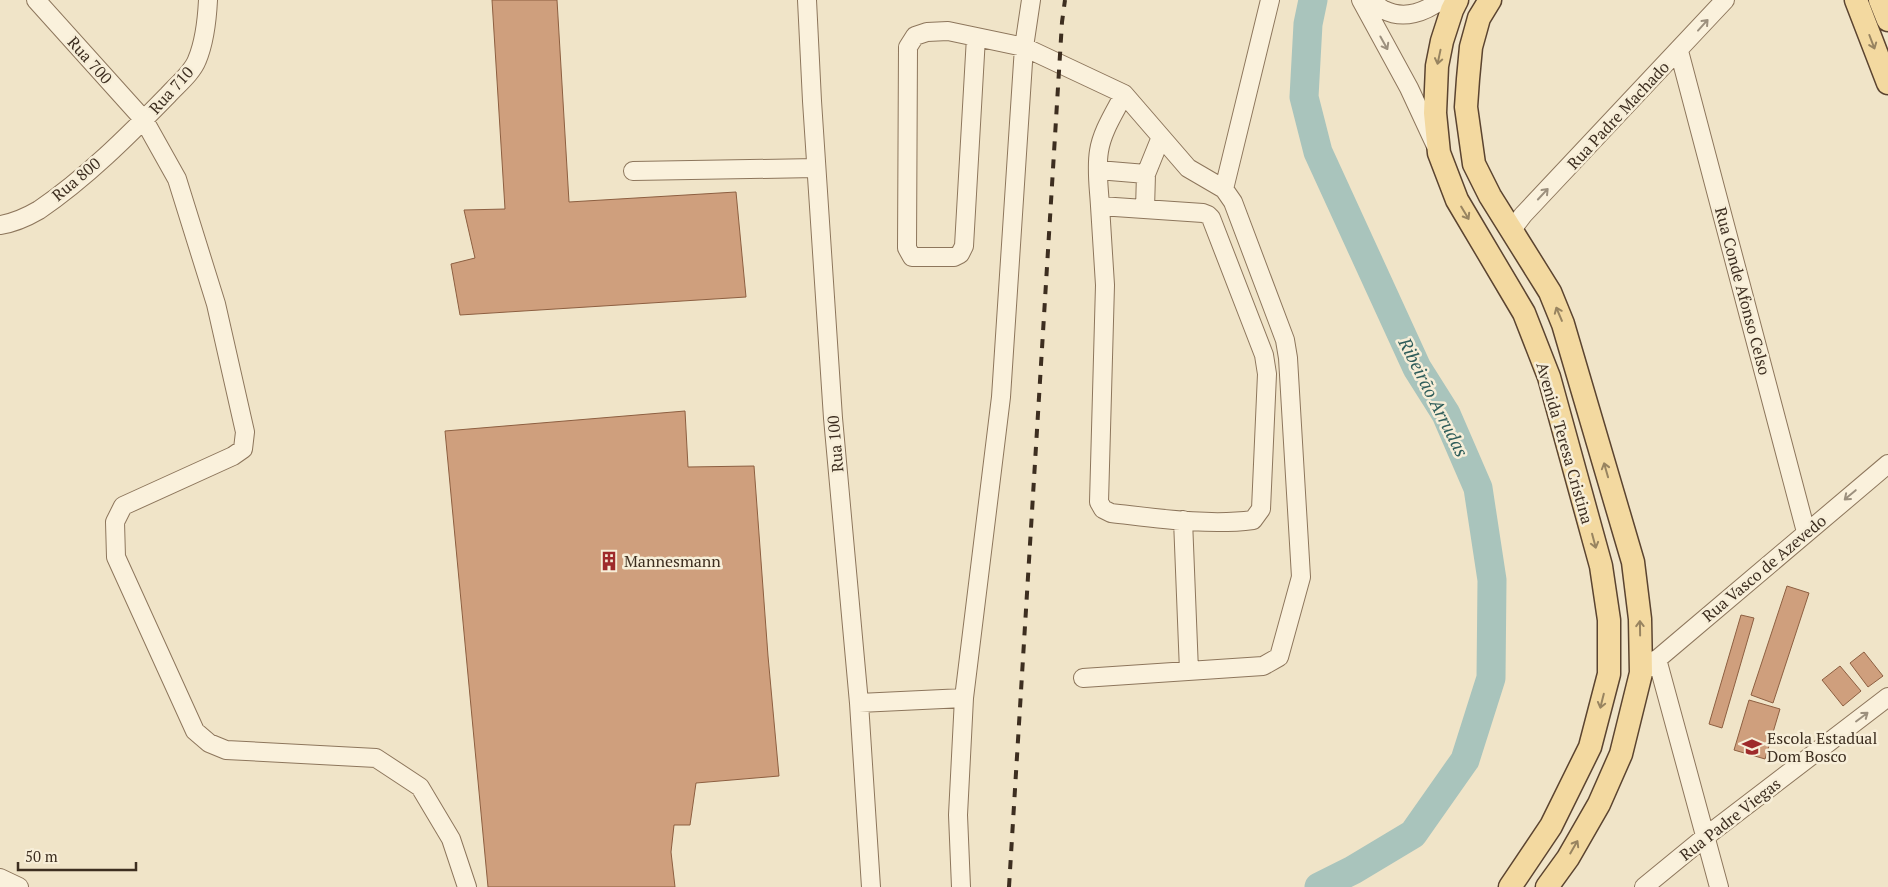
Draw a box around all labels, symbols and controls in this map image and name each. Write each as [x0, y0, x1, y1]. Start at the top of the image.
one-way arrow [1697, 18, 1709, 31]
street label: Rua 700 [63, 31, 117, 89]
one-way arrow [1868, 33, 1877, 49]
one-way arrow [1380, 35, 1390, 49]
one-way arrow [1434, 48, 1443, 64]
street label: Rua Padre Machado [1562, 56, 1674, 174]
street label: Rua 710 [144, 61, 198, 119]
street label: Rua 800 [47, 152, 105, 206]
one-way arrow [1537, 188, 1549, 200]
street label: Rua Conde Afonso Celso [1710, 205, 1776, 377]
one-way arrow [1460, 206, 1470, 221]
one-way arrow [1554, 307, 1563, 322]
water label: Ribeirão Arrudas [1393, 332, 1474, 461]
street label: Avenida Teresa Cristina [1531, 360, 1599, 526]
street label: Rua 100 [822, 415, 848, 473]
one-way arrow [1601, 462, 1610, 478]
one-way arrow [1844, 490, 1857, 501]
street label: Rua Vasco de Azevedo [1697, 509, 1831, 627]
one-way arrow [1590, 533, 1599, 549]
building icon: Mannesmann [598, 550, 620, 572]
place label: Mannesmann [624, 550, 721, 572]
one-way arrow [1636, 620, 1645, 636]
one-way arrow [1597, 693, 1606, 709]
one-way arrow [1855, 711, 1868, 722]
place label: Escola Estadual Dom Bosco [1767, 727, 1877, 767]
school or university icon: Escola Estadual Dom Bosco [1741, 736, 1763, 758]
street label: Rua Padre Viegas [1675, 773, 1785, 865]
scale bar [18, 840, 135, 872]
one-way arrow [1569, 840, 1579, 854]
text: 50 m [25, 846, 58, 866]

